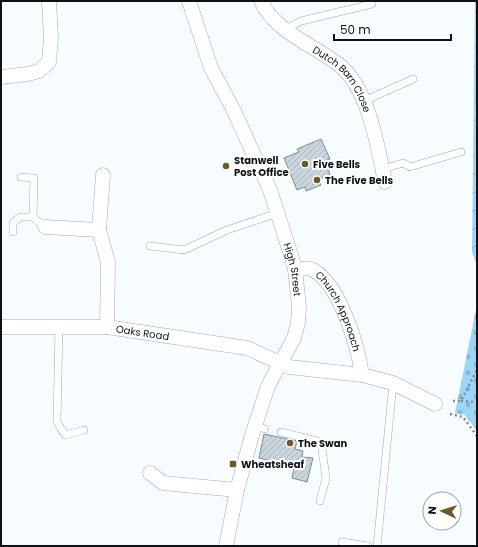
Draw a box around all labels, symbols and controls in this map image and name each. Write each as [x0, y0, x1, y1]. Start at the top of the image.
scale bar [334, 16, 451, 42]
text: 50 m [340, 21, 371, 38]
street label: Dutch Barn Close [310, 42, 375, 114]
place label: Stanwell Post Office [234, 153, 289, 180]
place label: Five Bells [313, 157, 361, 172]
marker: Five Bells [300, 159, 310, 169]
marker: Stanwell Post Office [221, 161, 231, 171]
place label: The Five Bells [325, 173, 394, 188]
marker: The Five Bells [312, 175, 322, 185]
street label: High Street [279, 241, 305, 297]
street label: Church Approach [312, 267, 364, 353]
street label: Oaks Road [115, 321, 170, 344]
place label: The Swan [298, 436, 348, 451]
marker: The Swan [285, 438, 295, 448]
place label: Wheatsheaf [241, 457, 305, 472]
marker: Wheatsheaf [228, 459, 238, 469]
north arrow [422, 491, 462, 531]
text: N [424, 506, 440, 515]

